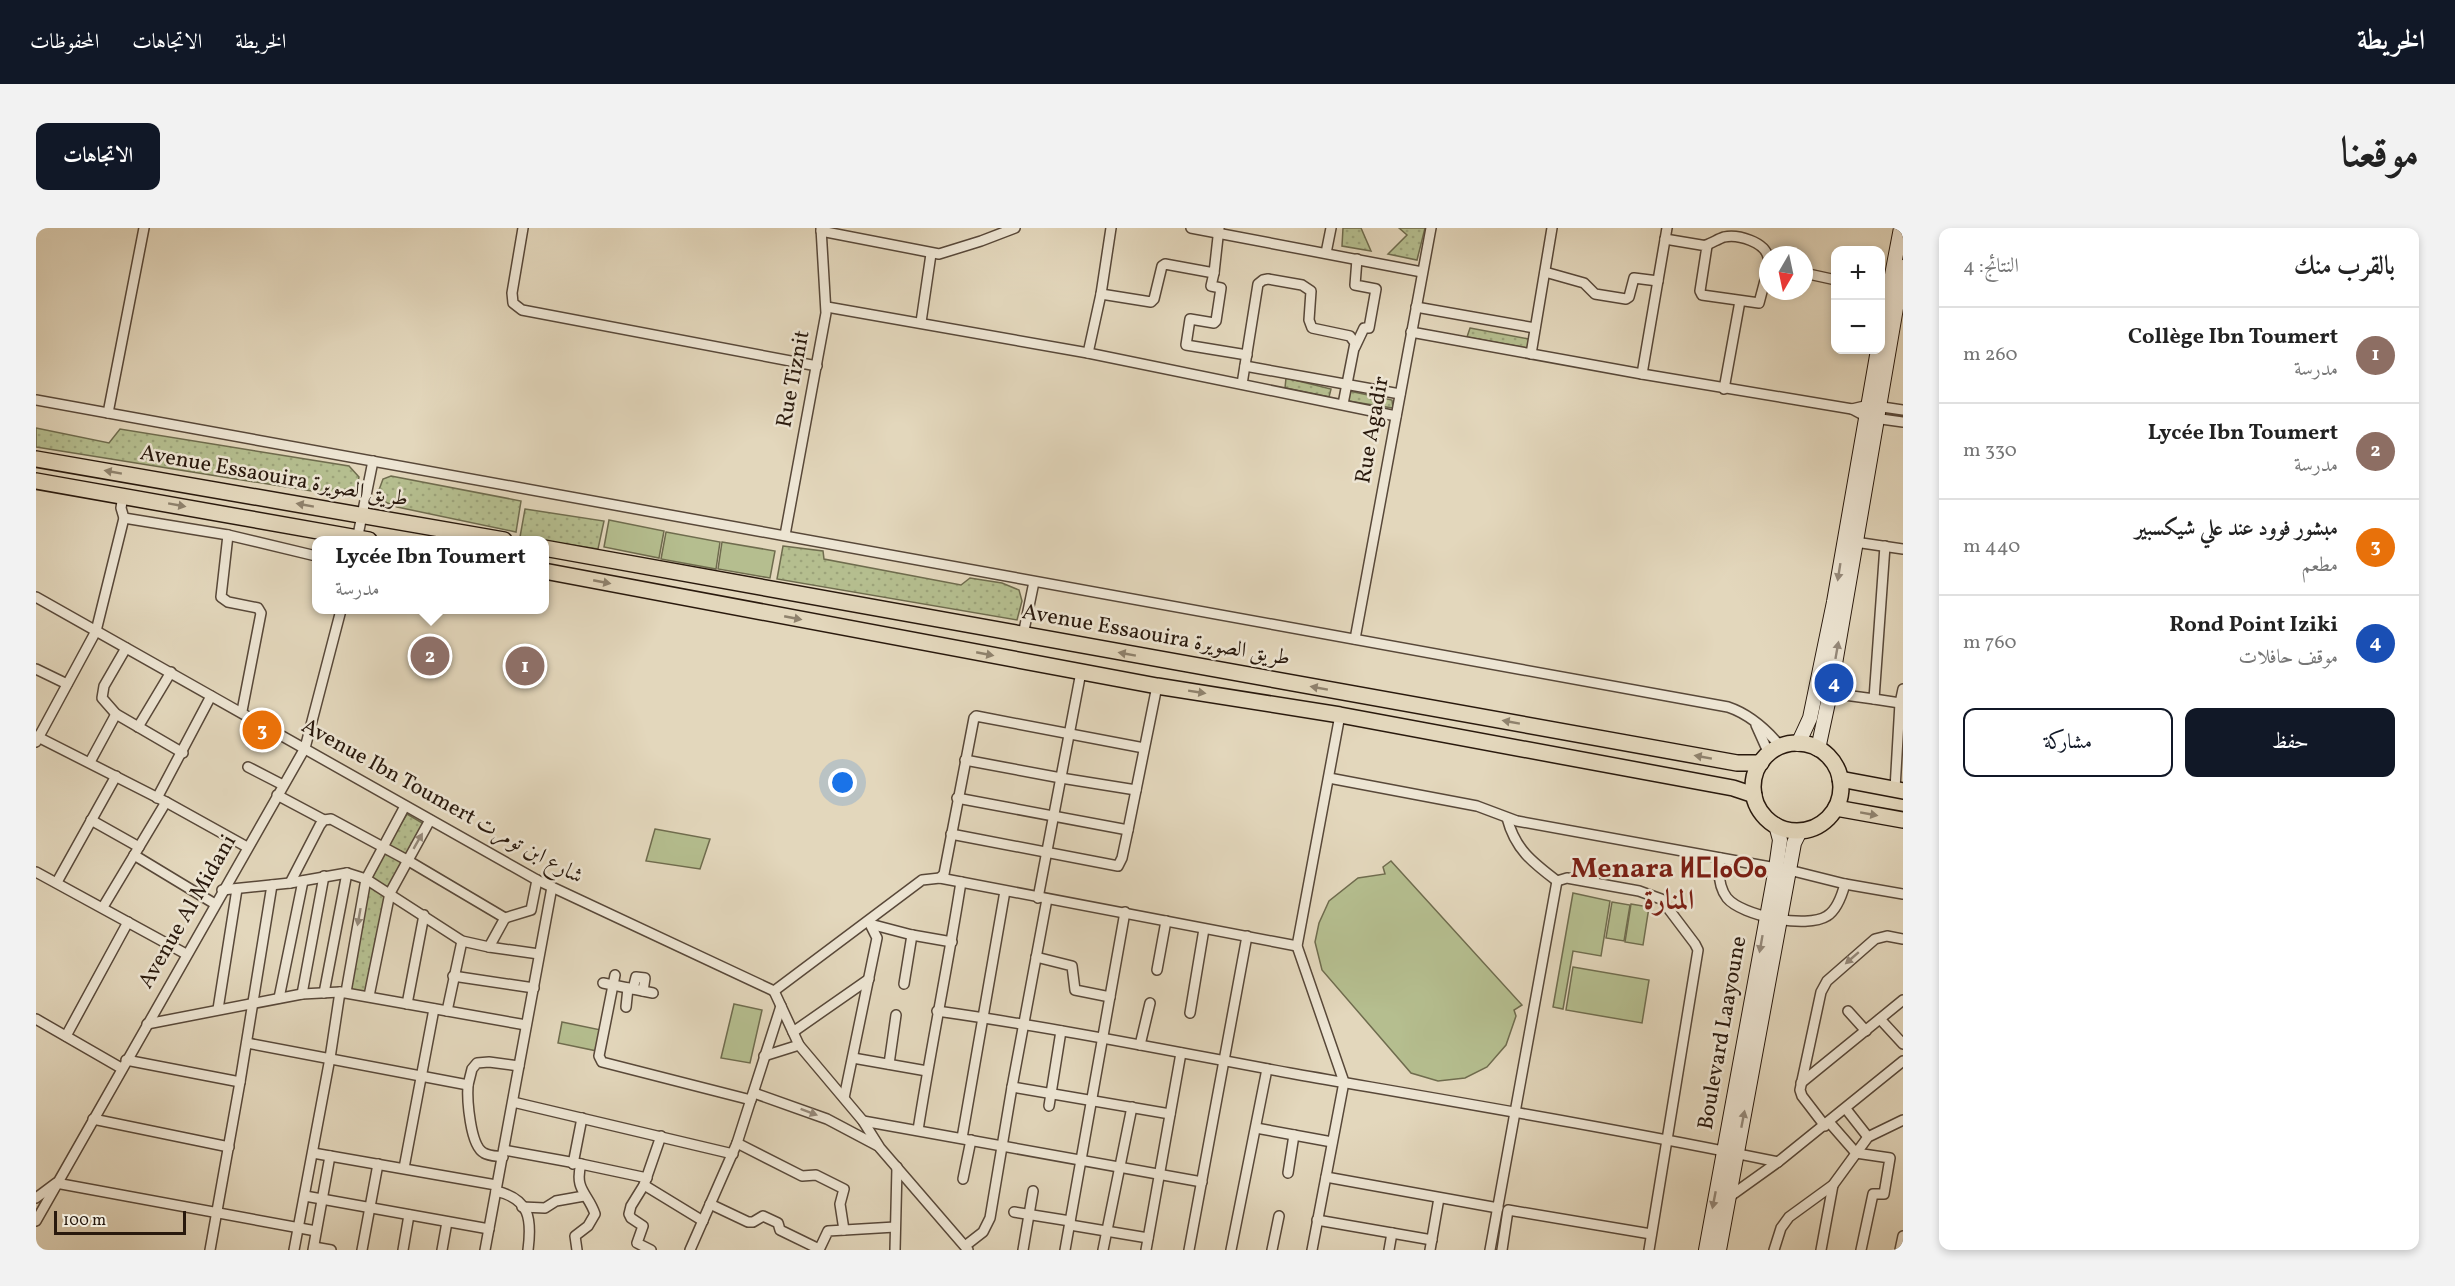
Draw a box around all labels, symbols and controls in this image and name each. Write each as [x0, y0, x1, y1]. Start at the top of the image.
text: الخريطة [2357, 22, 2425, 61]
text: المحفوظات [30, 28, 99, 57]
text: الاتجاهات [132, 28, 202, 57]
text: الخريطة [235, 28, 286, 57]
button: الاتجاهات [36, 123, 160, 190]
text: موقعنا [2341, 126, 2419, 185]
north arrow [1759, 246, 1813, 300]
map controls [1831, 246, 1885, 354]
button: + [1831, 246, 1885, 300]
text: بالقرب منك [2294, 249, 2395, 285]
text: النتائج: 4 [1963, 253, 2019, 281]
button: − [1831, 300, 1885, 354]
text: Collège Ibn Toumert [2128, 322, 2338, 353]
street label: Rue Tiznit [769, 327, 819, 430]
text: 260 m [1963, 341, 2018, 369]
text: 1 [2371, 341, 2380, 369]
text: مدرسة [2294, 356, 2338, 384]
street label: Rue Agadir [1348, 374, 1398, 486]
text: Lycée Ibn Toumert [2148, 418, 2338, 449]
text: 330 m [1963, 437, 2017, 465]
text: 2 [2370, 437, 2381, 465]
street label: Avenue Essaouira طريق الصويرة [137, 438, 411, 516]
text: مدرسة [2294, 452, 2338, 480]
one-way arrow [103, 467, 122, 476]
one-way arrow [295, 500, 314, 509]
one-way arrow [167, 501, 186, 510]
text: مبشور فوود عند علي شيكسبير [2135, 514, 2338, 545]
text: 440 m [1963, 533, 2020, 561]
text: 3 [2370, 533, 2381, 561]
popup [312, 536, 549, 614]
text: Lycée Ibn Toumert [335, 542, 526, 573]
text: مطعم [2301, 552, 2338, 580]
one-way arrow [1834, 563, 1843, 582]
text: مدرسة [335, 576, 379, 604]
one-way arrow [592, 577, 611, 586]
street label: Avenue Essaouira طريق الصويرة [1019, 597, 1293, 675]
text: Rond Point Iziki [2169, 610, 2338, 641]
one-way arrow [784, 614, 803, 623]
text: 760 m [1963, 629, 2017, 657]
text: 4 [2369, 629, 2382, 657]
pin: 2 [410, 634, 450, 678]
one-way arrow [1833, 641, 1842, 660]
pin: 1 [506, 644, 544, 688]
text: موقف حافلات [2238, 644, 2338, 672]
one-way arrow [1118, 649, 1137, 658]
one-way arrow [975, 650, 994, 659]
pin: 4 [1814, 660, 1854, 706]
one-way arrow [1310, 683, 1329, 692]
one-way arrow [1188, 688, 1207, 697]
pin: 3 [242, 708, 282, 752]
button: مشاركة [1963, 708, 2173, 777]
button: حفظ [2185, 708, 2395, 777]
street label: Avenue Ibn Toumert شارع ابن تومرت [295, 711, 589, 894]
one-way arrow [1502, 717, 1521, 726]
one-way arrow [1694, 752, 1713, 761]
your location [828, 768, 857, 797]
one-way arrow [1860, 810, 1879, 819]
street label: Avenue Al Midani [131, 829, 245, 995]
one-way arrow [412, 833, 423, 849]
district label: Menara ⵍⵎⵏⴰⵔⴰ المنارة [1571, 850, 1767, 921]
one-way arrow [354, 908, 363, 927]
street label: Boulevard Laayoune [1691, 934, 1755, 1132]
one-way arrow [1756, 935, 1765, 954]
one-way arrow [1845, 951, 1860, 965]
one-way arrow [800, 1108, 818, 1117]
one-way arrow [1739, 1109, 1748, 1128]
one-way arrow [1709, 1191, 1718, 1210]
scale bar [54, 1208, 186, 1236]
text: 100 m [63, 1210, 106, 1232]

